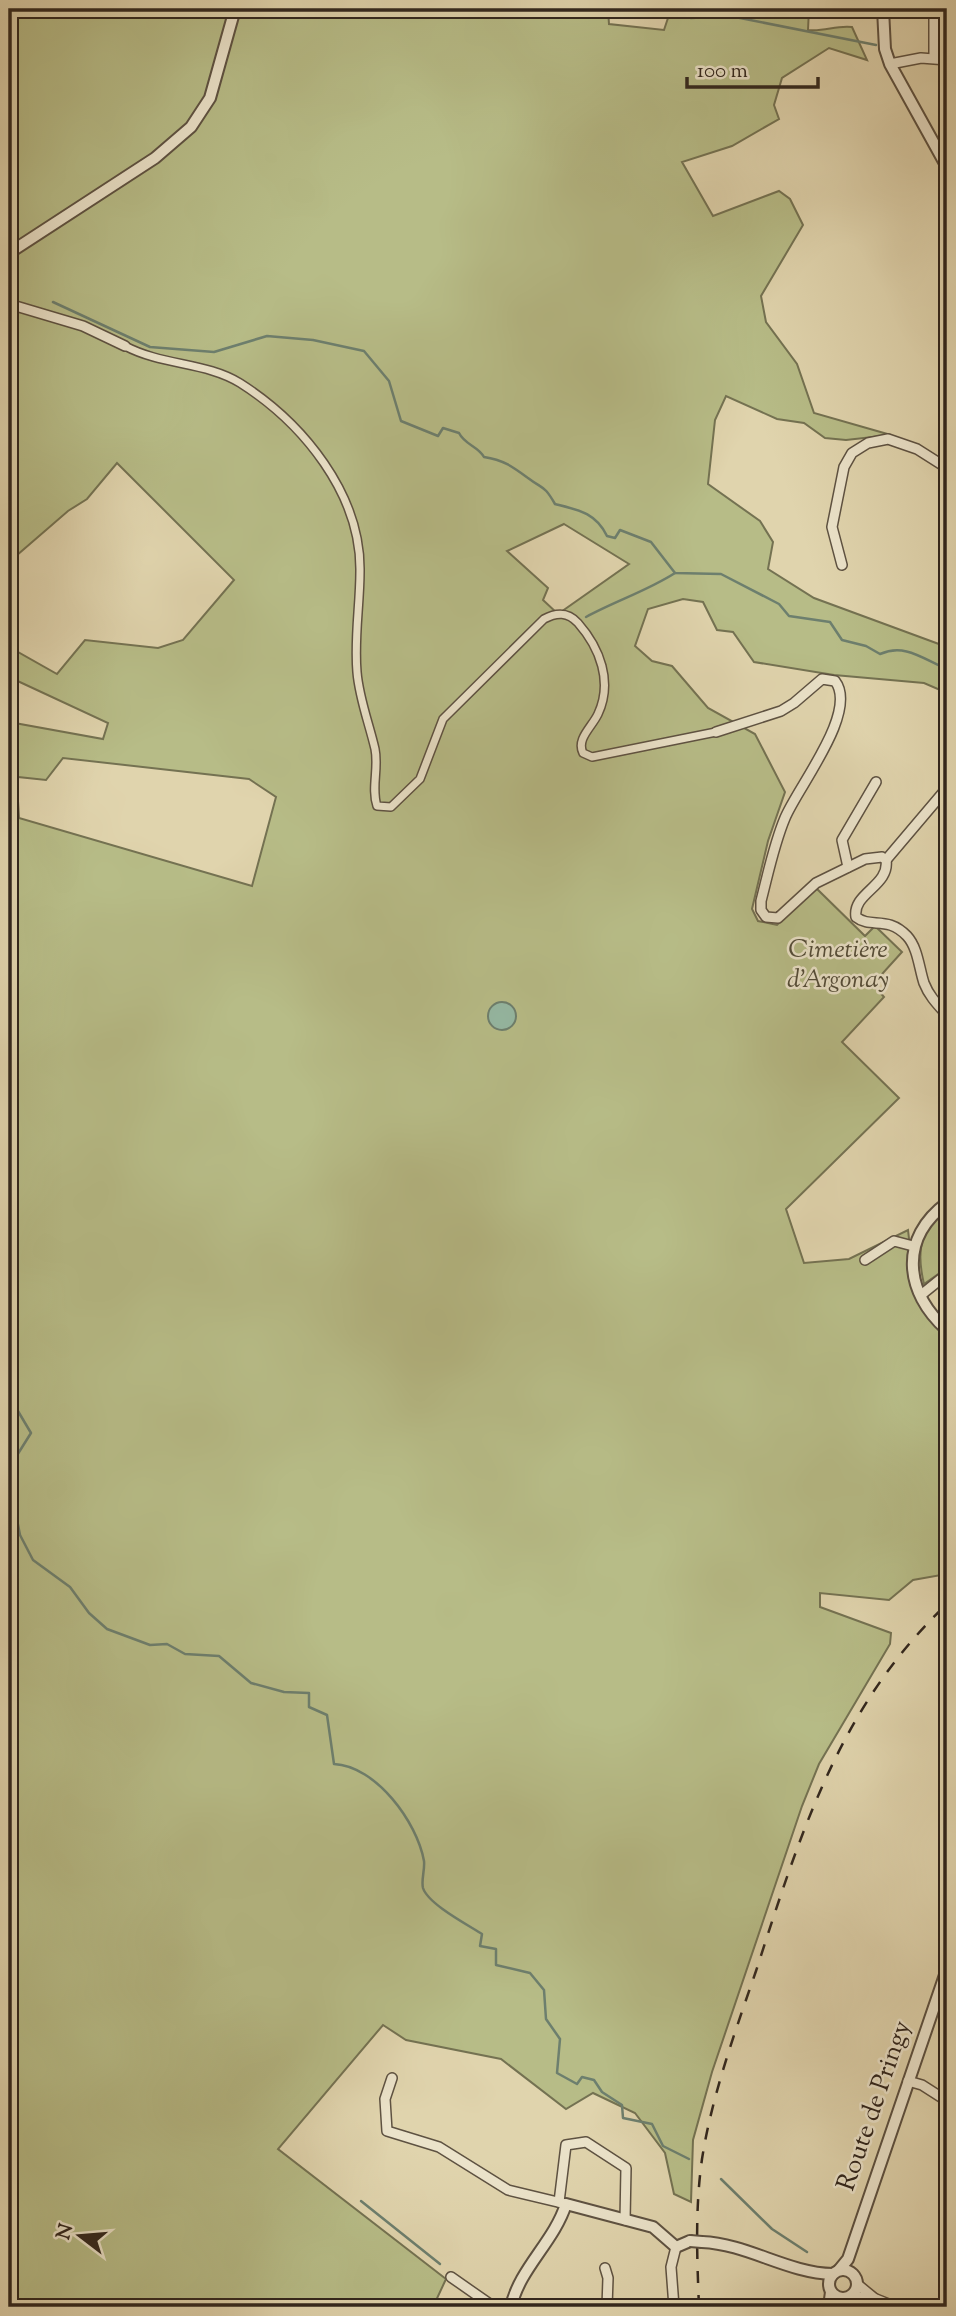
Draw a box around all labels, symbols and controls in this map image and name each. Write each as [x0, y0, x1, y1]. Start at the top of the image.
scale bar [687, 46, 818, 90]
text: 100 m [697, 57, 748, 87]
park label: Cimetière d'Argonay [787, 932, 889, 999]
street label: Route de Pringy [829, 2016, 921, 2196]
north arrow [46, 2200, 116, 2270]
text: N [51, 2221, 81, 2243]

